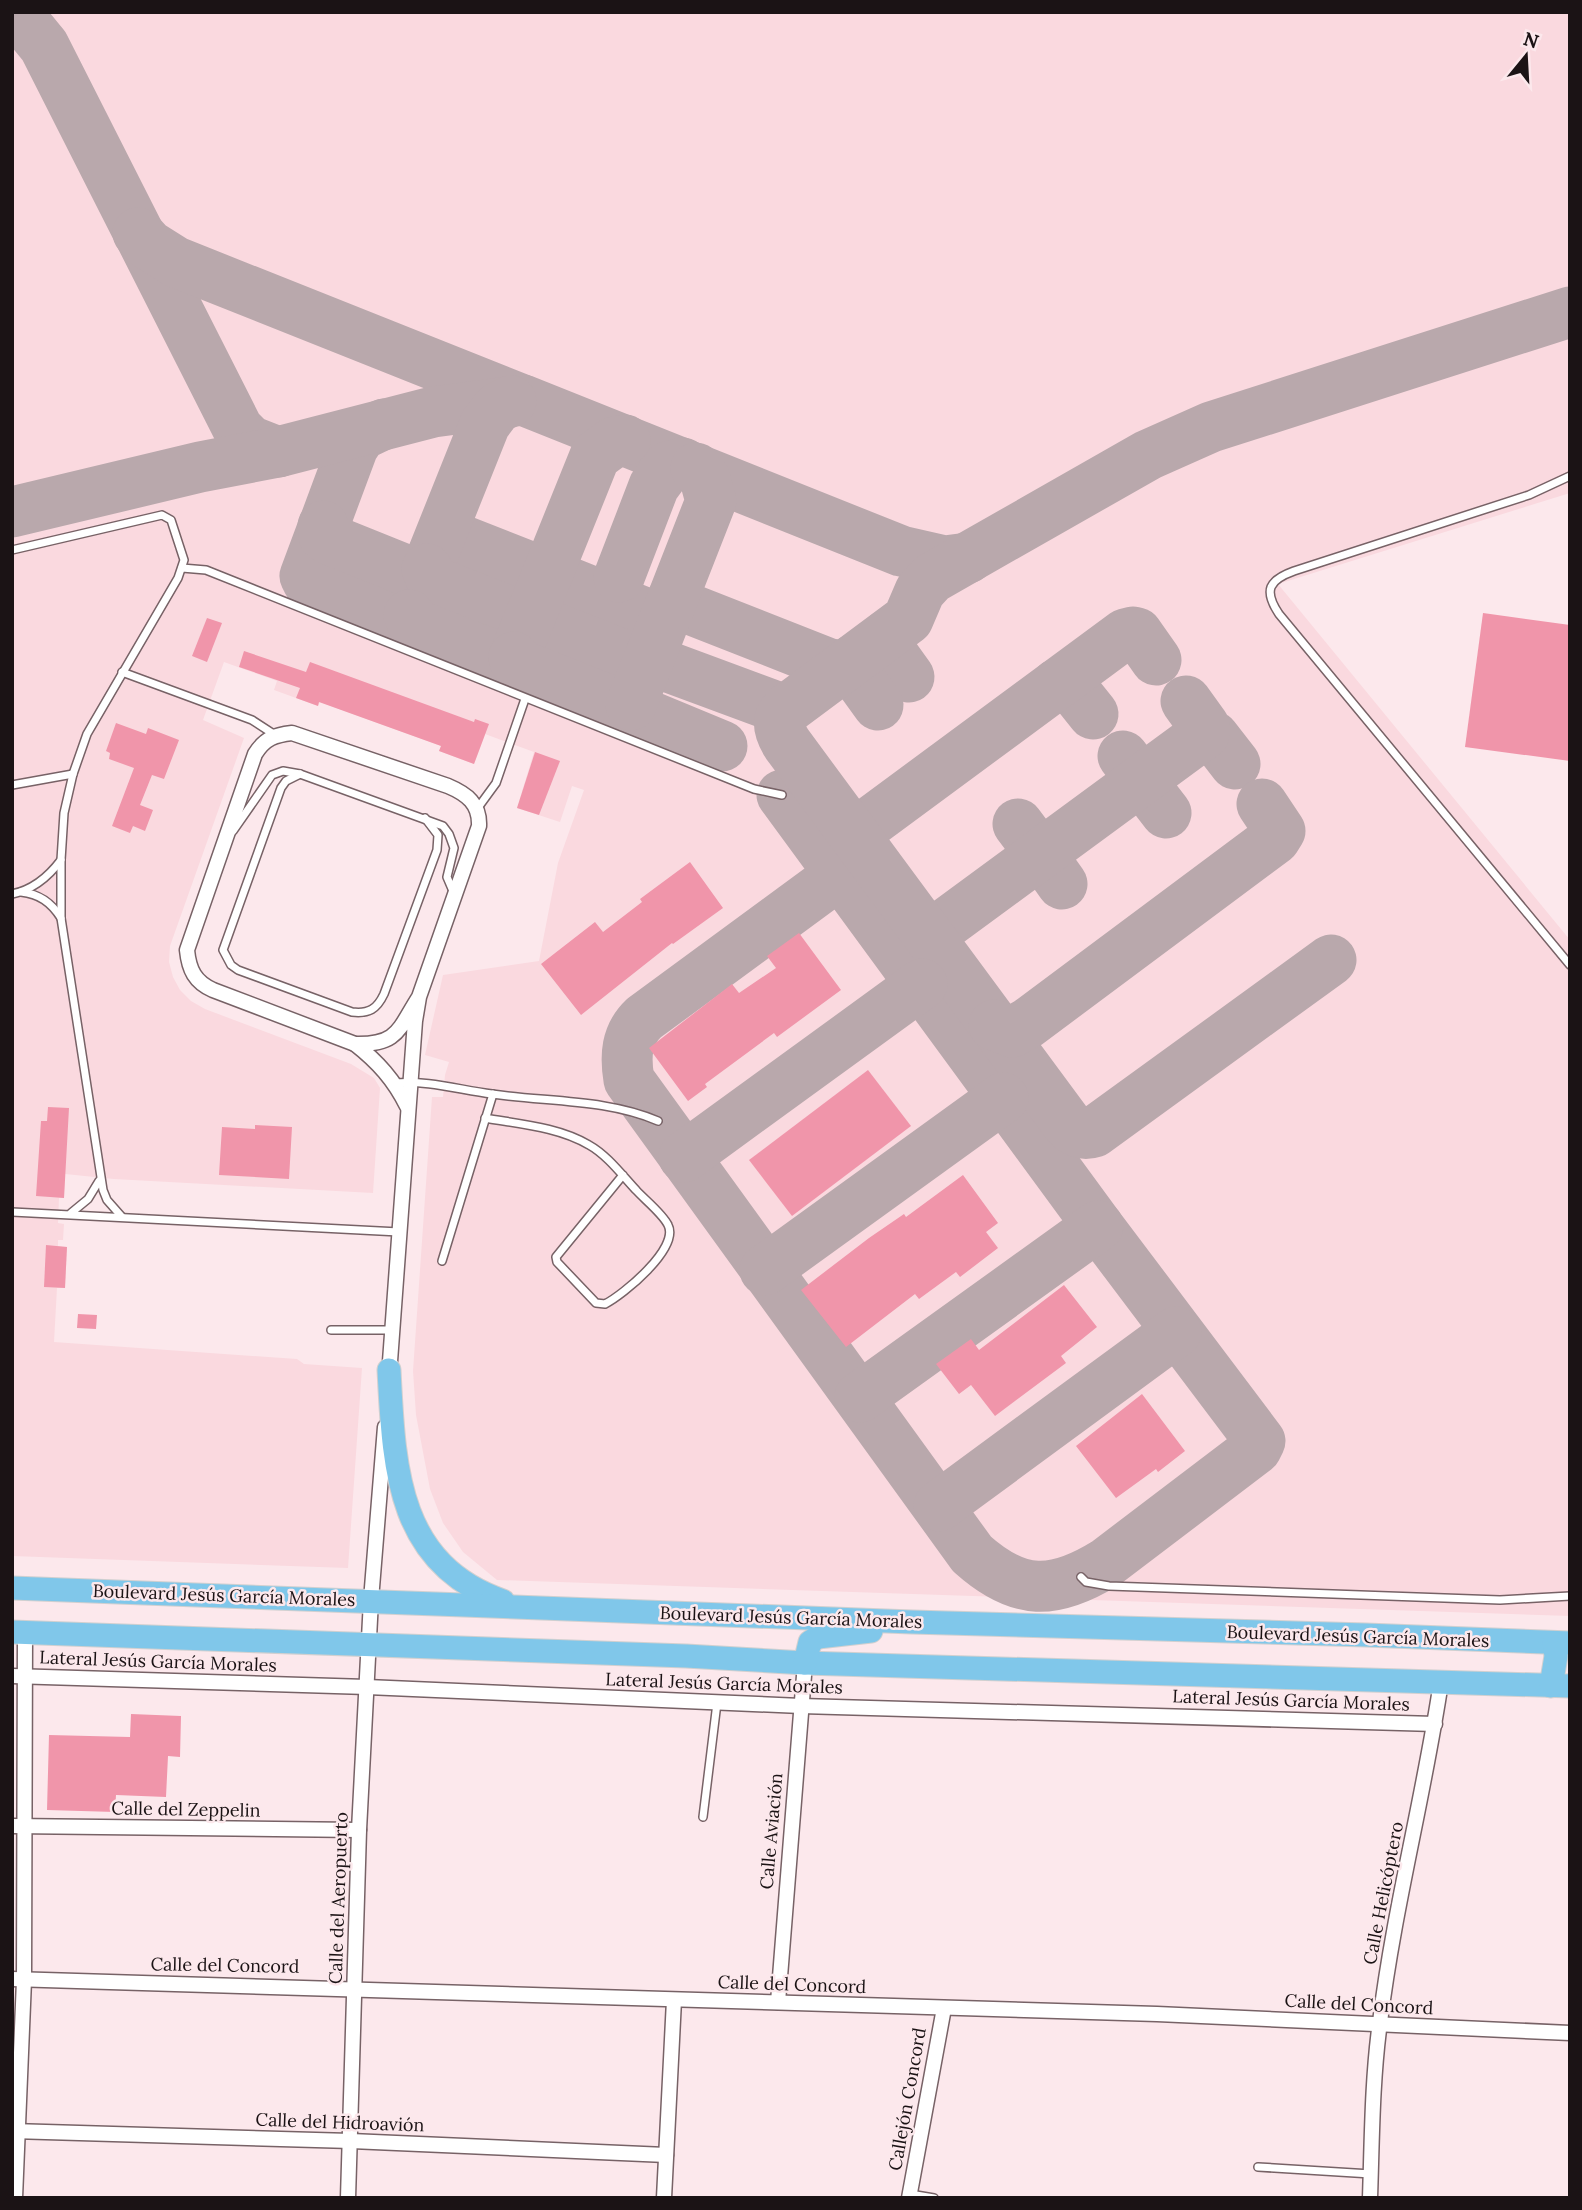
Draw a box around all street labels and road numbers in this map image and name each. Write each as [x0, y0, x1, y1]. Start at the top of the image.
street label: Boulevard Jesús García Morales [92, 1579, 356, 1611]
street label: Boulevard Jesús García Morales [659, 1601, 923, 1633]
street label: Boulevard Jesús García Morales [1226, 1620, 1490, 1652]
street label: Lateral Jesús García Morales [39, 1645, 277, 1677]
street label: Lateral Jesús García Morales [605, 1667, 843, 1699]
street label: Lateral Jesús García Morales [1172, 1684, 1410, 1716]
street label: Calle Aviación [754, 1772, 788, 1890]
street label: Calle del Zeppelin [111, 1796, 261, 1822]
street label: Calle del Aeropuerto [324, 1812, 352, 1984]
street label: Calle Helicóptero [1358, 1820, 1408, 1966]
street label: Calle del Concord [150, 1952, 300, 1978]
street label: Calle del Concord [717, 1970, 867, 1998]
street label: Calle del Concord [1284, 1989, 1434, 2019]
street label: Callejón Concord [883, 2025, 931, 2172]
street label: Calle del Hidroavión [255, 2108, 425, 2136]

